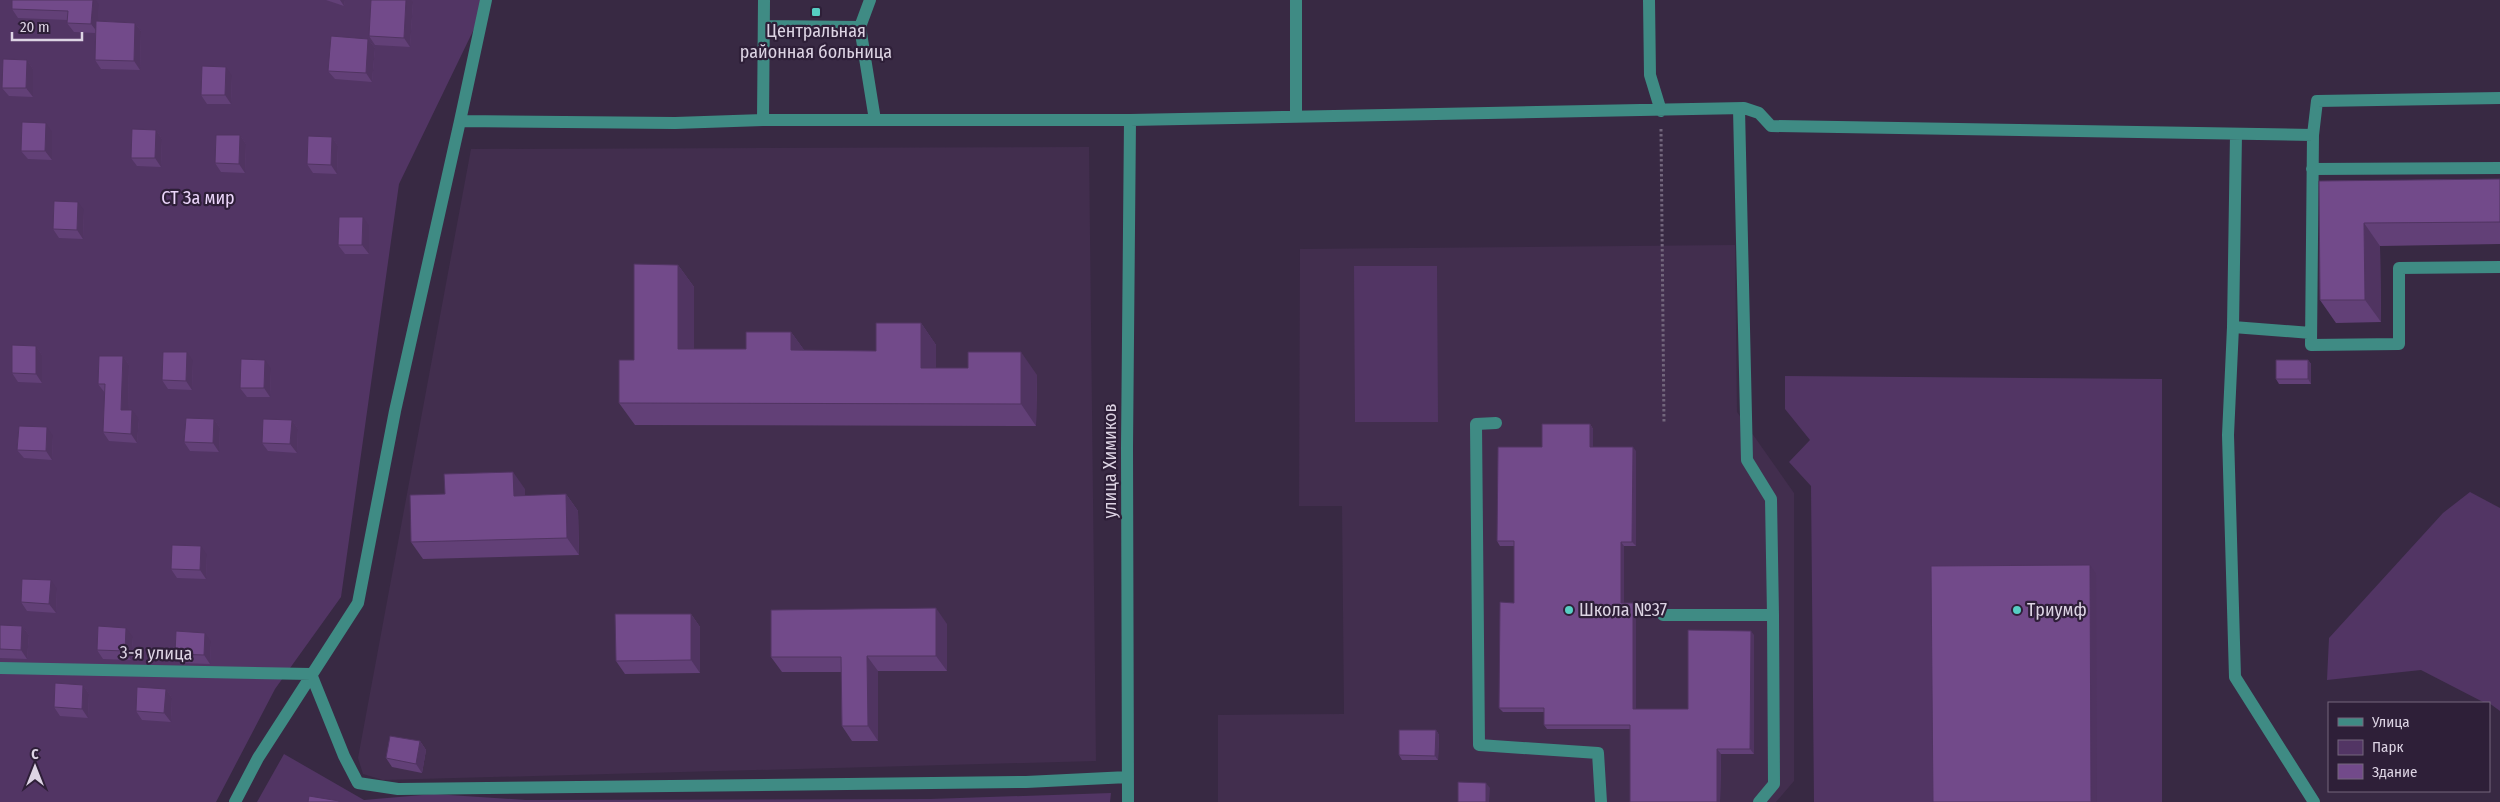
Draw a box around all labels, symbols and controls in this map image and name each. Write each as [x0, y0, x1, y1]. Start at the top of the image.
marker: Центральная районная больница [810, 6, 822, 18]
scale bar [12, 10, 82, 42]
text: 20 m [20, 18, 50, 36]
place label: Центральная районная больница [740, 20, 892, 63]
park label: СТ За мир [161, 187, 235, 209]
street label: улица Химиков [1099, 403, 1121, 519]
place label: Школа №37 [1579, 599, 1667, 621]
place label: Триумф [2027, 599, 2087, 621]
marker: Школа №37 [1563, 604, 1575, 616]
marker: Триумф [2011, 604, 2023, 616]
street label: 3-я улица [119, 641, 193, 665]
legend [2328, 702, 2490, 792]
text: Улица [2371, 713, 2410, 731]
text: Парк [2372, 738, 2403, 756]
north arrow [10, 742, 60, 792]
text: С [31, 746, 39, 763]
text: Здание [2372, 763, 2418, 781]

